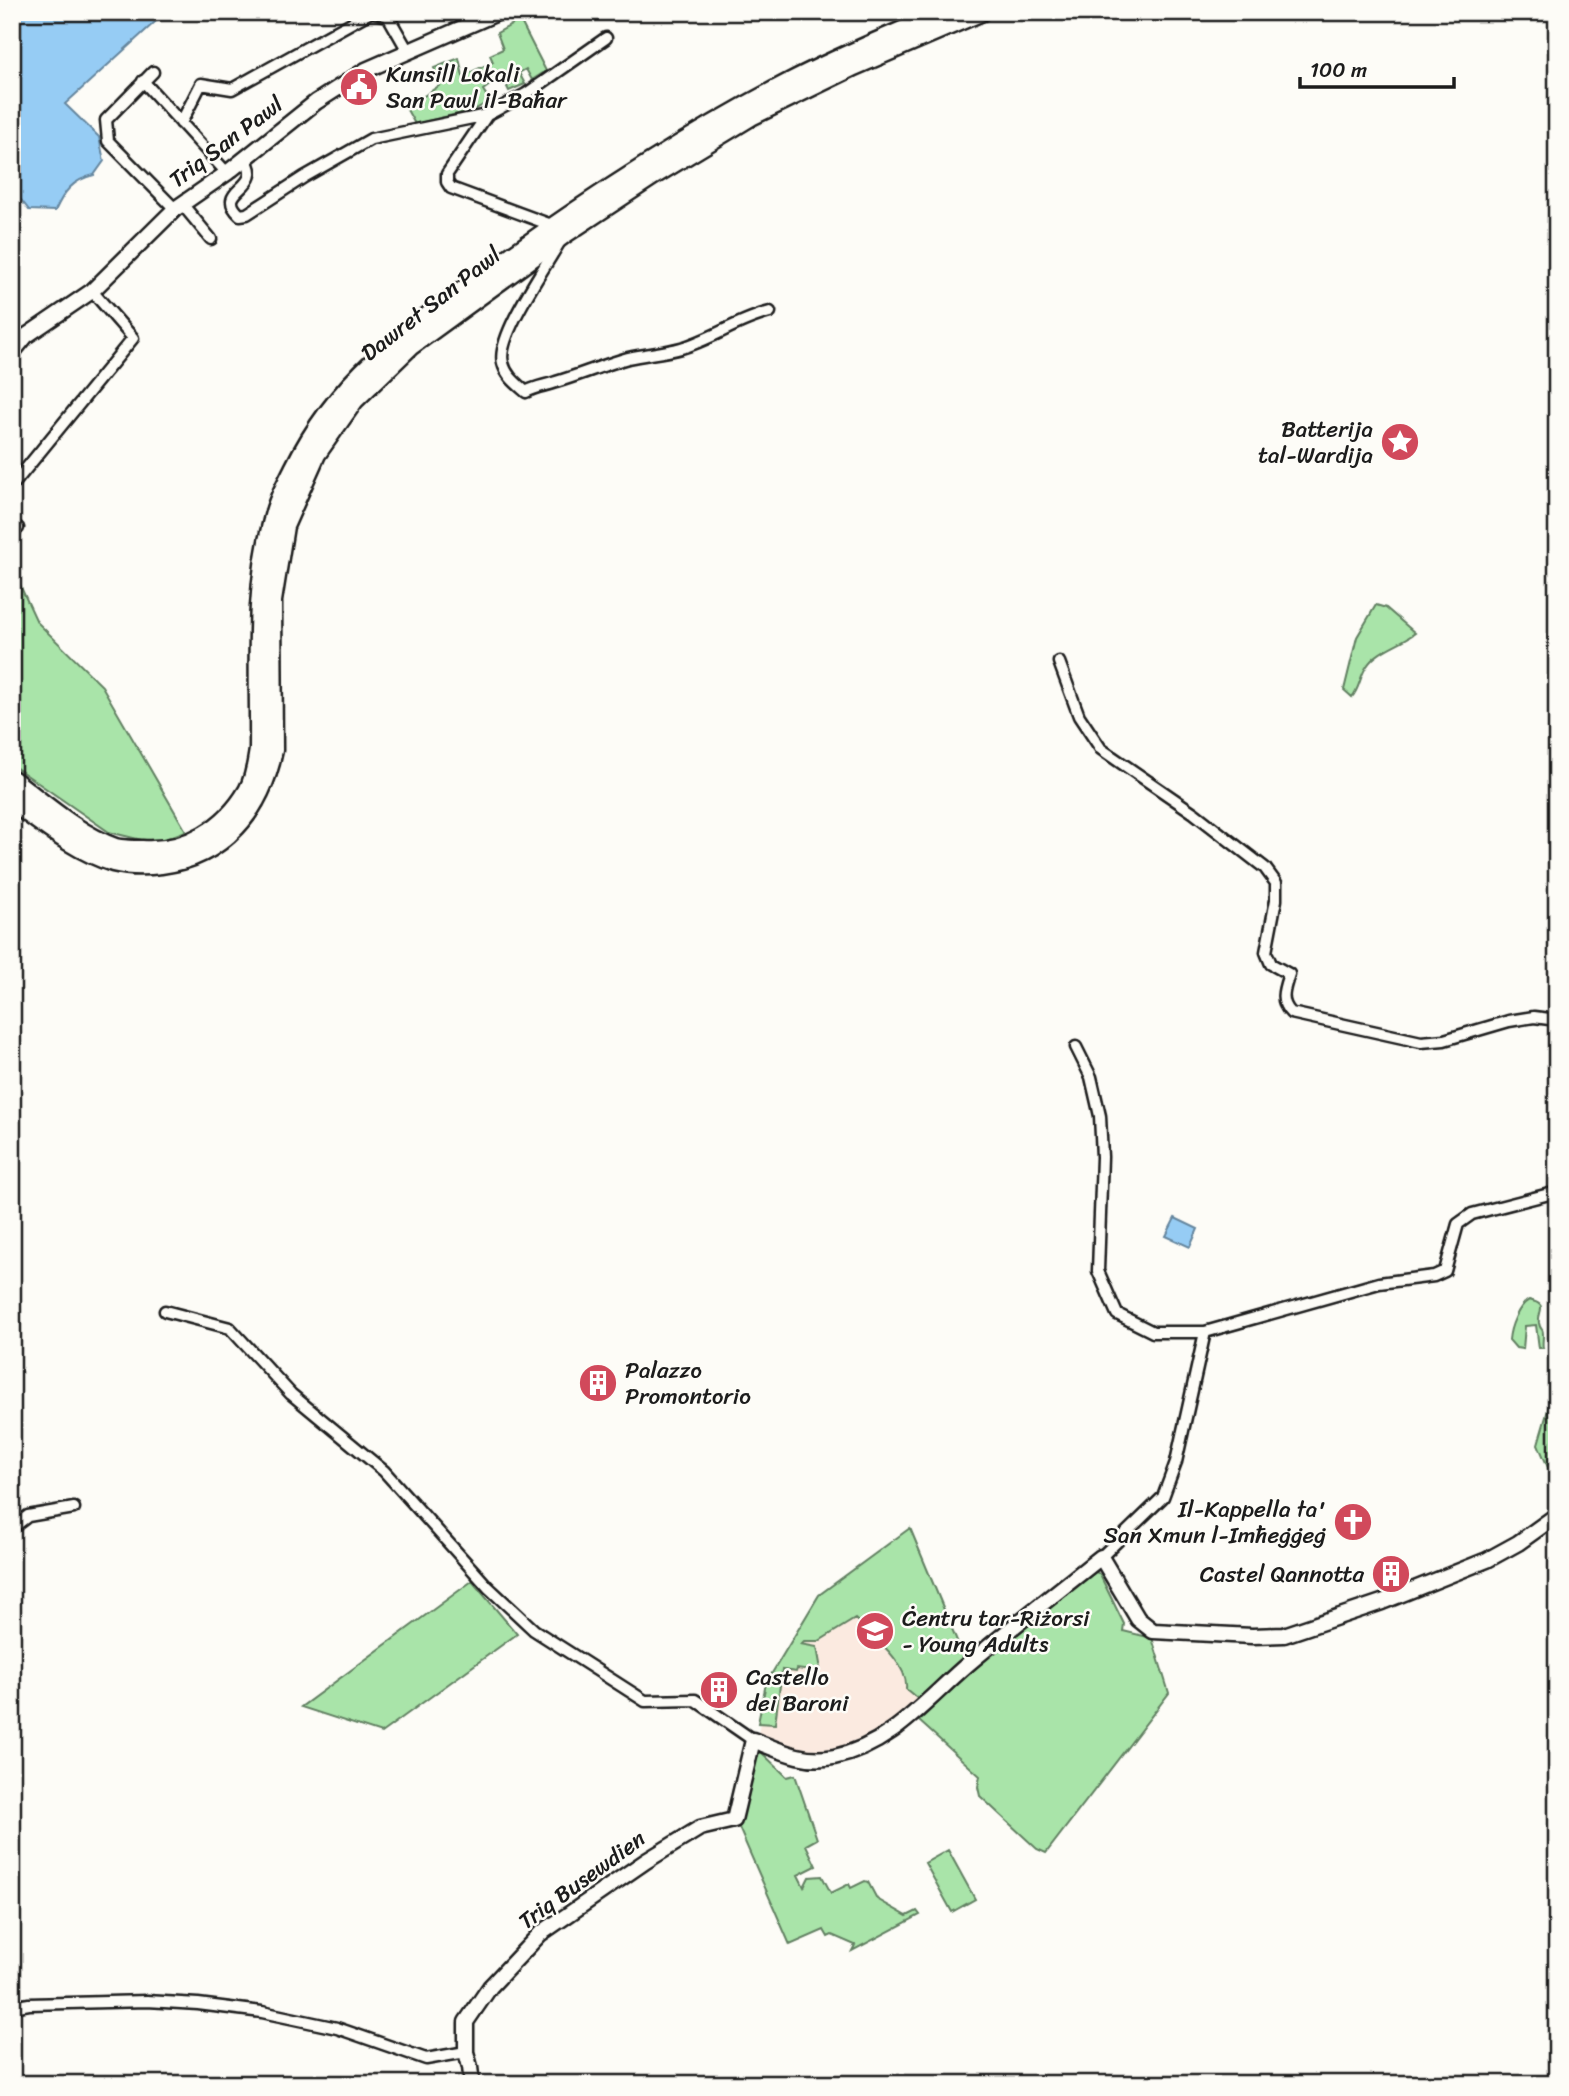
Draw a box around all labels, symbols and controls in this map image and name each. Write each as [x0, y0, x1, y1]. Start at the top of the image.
scale bar [1300, 46, 1454, 90]
text: 100 m [1310, 51, 1367, 89]
place label: Kunsill Lokali San Pawl il-Baħar [386, 54, 568, 121]
public building icon: Kunsill Lokali San Pawl il-Baħar [338, 66, 380, 108]
street label: Triq San Pawl [160, 85, 293, 199]
street label: Dawret San Pawl [352, 235, 511, 372]
place label: Batterija tal-Wardija [1258, 409, 1373, 476]
place icon: Batterija tal-Wardija [1379, 421, 1421, 463]
place label: Palazzo Promontorio [625, 1350, 751, 1417]
building icon: Palazzo Promontorio [577, 1362, 619, 1404]
place label: Il-Kappella ta' San Xmun l-Imħeġġeġ [1103, 1489, 1326, 1556]
church icon: Il-Kappella ta' San Xmun l-Imħeġġeġ [1332, 1501, 1374, 1543]
building icon: Castel Qannotta [1370, 1553, 1412, 1595]
place label: Castel Qannotta [1200, 1554, 1364, 1595]
place label: Ċentru tar-Riżorsi - Young Adults [902, 1598, 1090, 1665]
school or university icon: Ċentru tar-Riżorsi - Young Adults [854, 1610, 896, 1652]
place label: Castello dei Baroni [746, 1657, 849, 1724]
building icon: Castello dei Baroni [698, 1669, 740, 1711]
street label: Triq Busewdien [509, 1819, 655, 1941]

